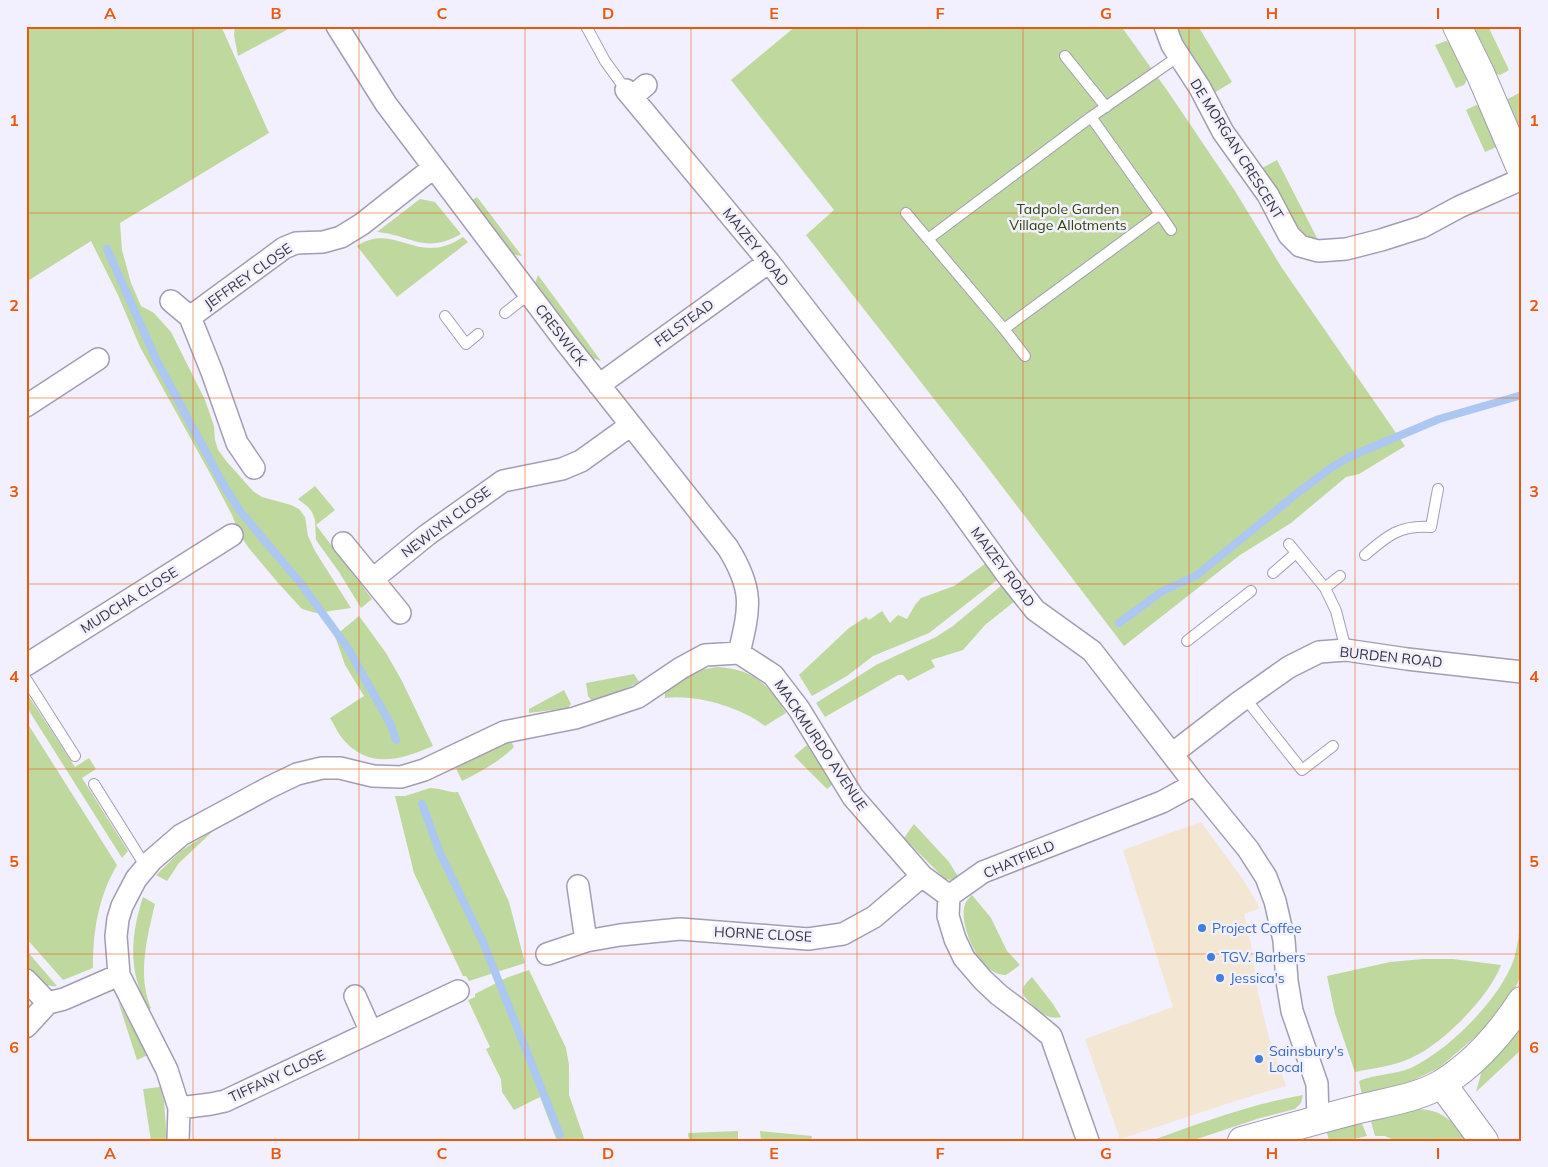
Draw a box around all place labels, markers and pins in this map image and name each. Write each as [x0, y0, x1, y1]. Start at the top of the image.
place label: Project Coffee [1212, 919, 1302, 937]
marker: Project Coffee [1196, 922, 1208, 934]
place label: TGV. Barbers [1221, 948, 1306, 966]
marker: TGV. Barbers [1205, 951, 1217, 963]
place label: Jessica's [1230, 969, 1285, 987]
marker: Jessica's [1214, 972, 1226, 984]
place label: Sainsbury's Local [1269, 1042, 1344, 1076]
marker: Sainsbury's Local [1253, 1053, 1265, 1065]

